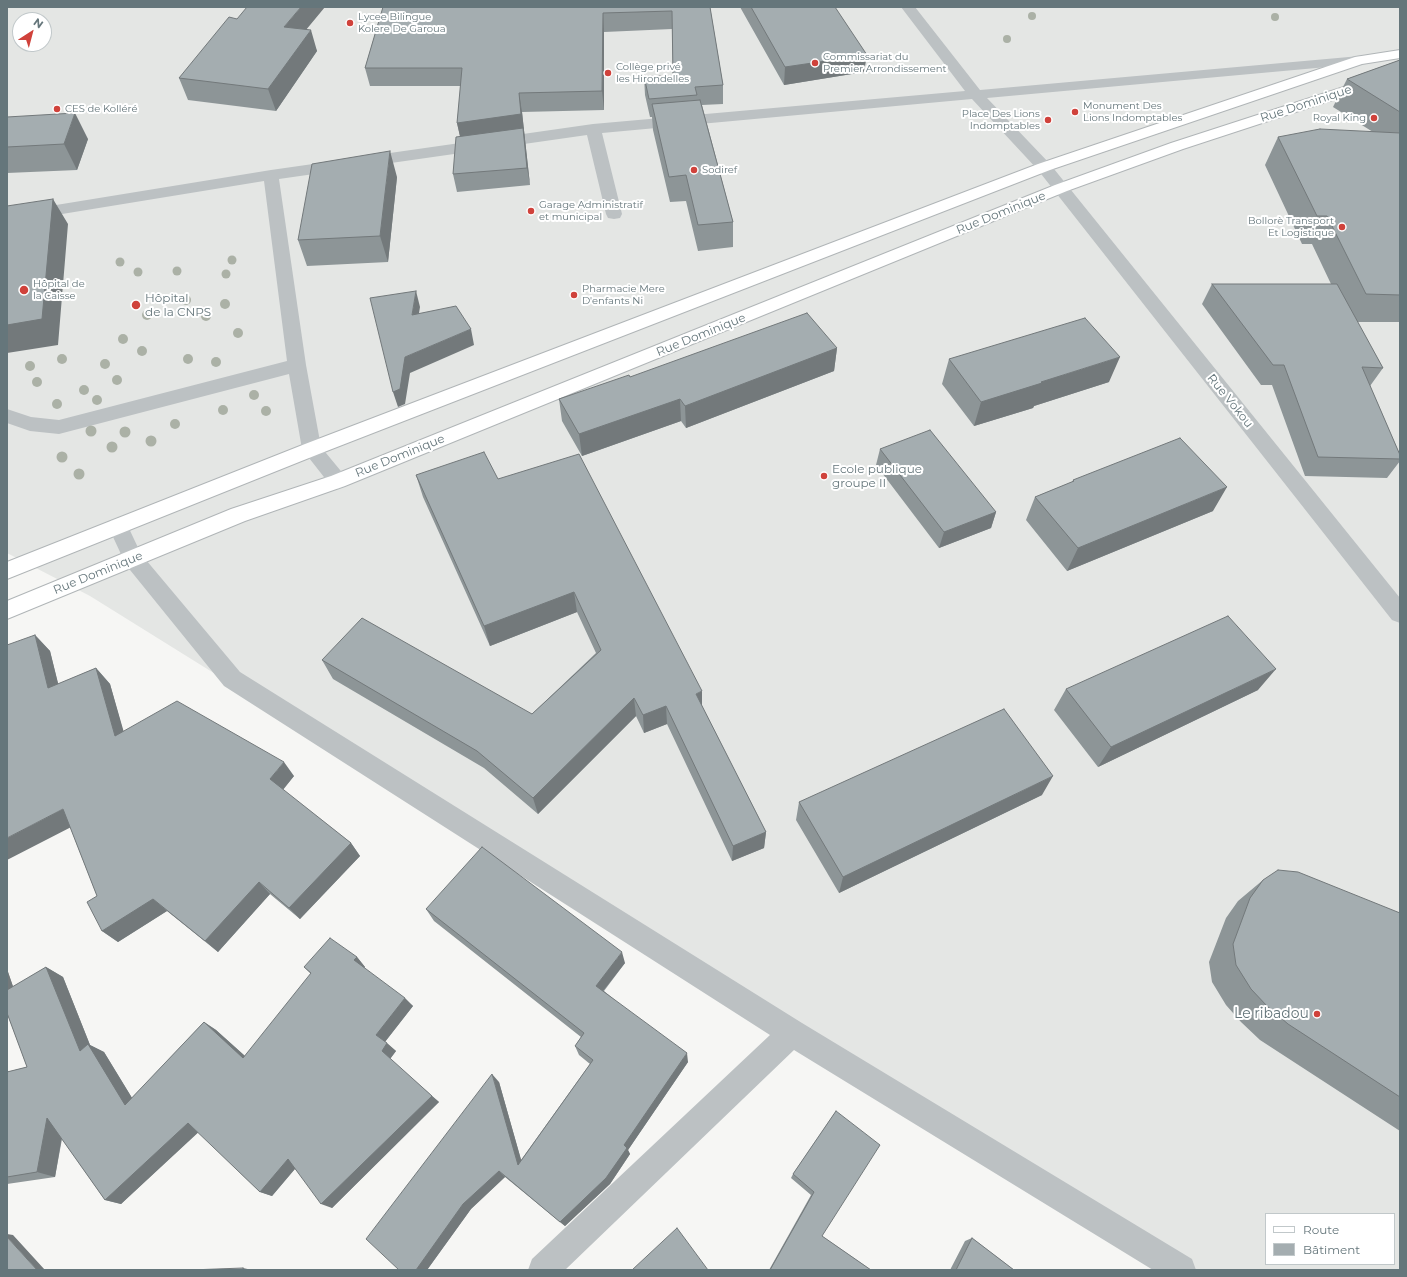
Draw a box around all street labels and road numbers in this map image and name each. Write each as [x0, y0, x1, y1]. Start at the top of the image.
street label: Rue Dominique [1258, 82, 1354, 126]
street label: Rue Dominique [954, 188, 1048, 238]
street label: Rue Dominique [654, 310, 748, 360]
street label: Rue Vokou [1204, 371, 1256, 431]
street label: Rue Dominique [353, 431, 447, 481]
street label: Rue Dominique [51, 548, 145, 598]

